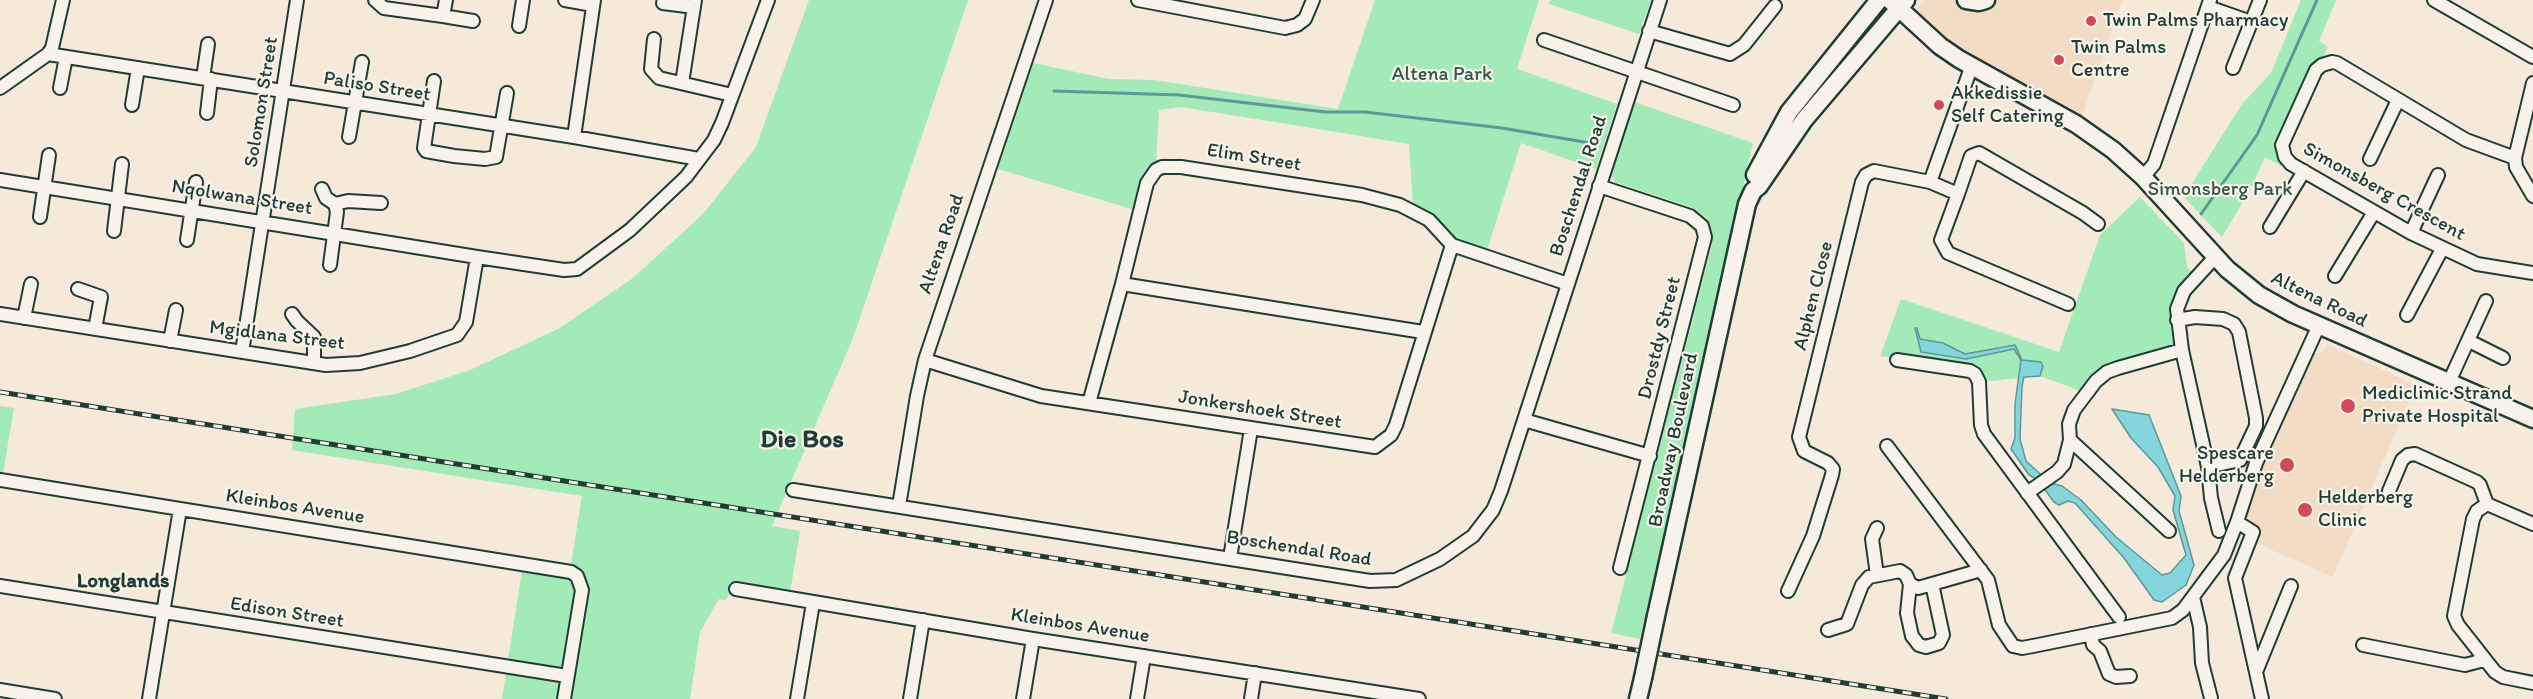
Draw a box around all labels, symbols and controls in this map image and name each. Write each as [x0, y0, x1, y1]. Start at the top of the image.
place label: Twin Palms Pharmacy [2103, 9, 2288, 33]
marker: Twin Palms Pharmacy [2084, 14, 2098, 28]
street label: Solomon Street [240, 35, 284, 169]
place label: Twin Palms Centre [2071, 36, 2166, 83]
marker: Twin Palms Centre [2052, 53, 2066, 67]
park label: Altena Park [1392, 63, 1492, 87]
street label: Paliso Street [322, 67, 432, 107]
place label: Akkedissie Self Catering [1951, 82, 2064, 129]
marker: Akkedissie Self Catering [1932, 98, 1946, 112]
street label: Boschendal Road [1545, 112, 1613, 260]
street label: Simonsberg Crescent [2299, 137, 2469, 247]
street label: Elim Street [1205, 139, 1303, 177]
street label: Nqolwana Street [170, 175, 314, 221]
park label: Simonsberg Park [2148, 178, 2292, 202]
street label: Altena Road [914, 191, 970, 297]
street label: Alphen Close [1789, 239, 1839, 353]
street label: Altena Road [2267, 266, 2371, 334]
street label: Drostdy Street [1633, 274, 1687, 402]
street label: Mgidlana Street [208, 316, 346, 356]
street label: Broadway Boulevard [1644, 351, 1704, 529]
place label: Mediclinic Strand Private Hospital [2362, 382, 2512, 429]
street label: Jonkershoek Street [1177, 385, 1343, 435]
marker: Mediclinic Strand Private Hospital [2339, 397, 2357, 415]
district label: Die Bos [760, 424, 844, 456]
place label: Spescare Helderberg [2179, 442, 2274, 489]
marker: Spescare Helderberg [2278, 456, 2296, 474]
street label: Kleinbos Avenue [224, 484, 366, 530]
place label: Helderberg Clinic [2318, 486, 2413, 533]
marker: Helderberg Clinic [2296, 501, 2314, 519]
street label: Boschendal Road [1225, 526, 1373, 572]
district label: Longlands [77, 569, 169, 595]
street label: Edison Street [228, 592, 346, 634]
street label: Kleinbos Avenue [1009, 603, 1151, 649]

